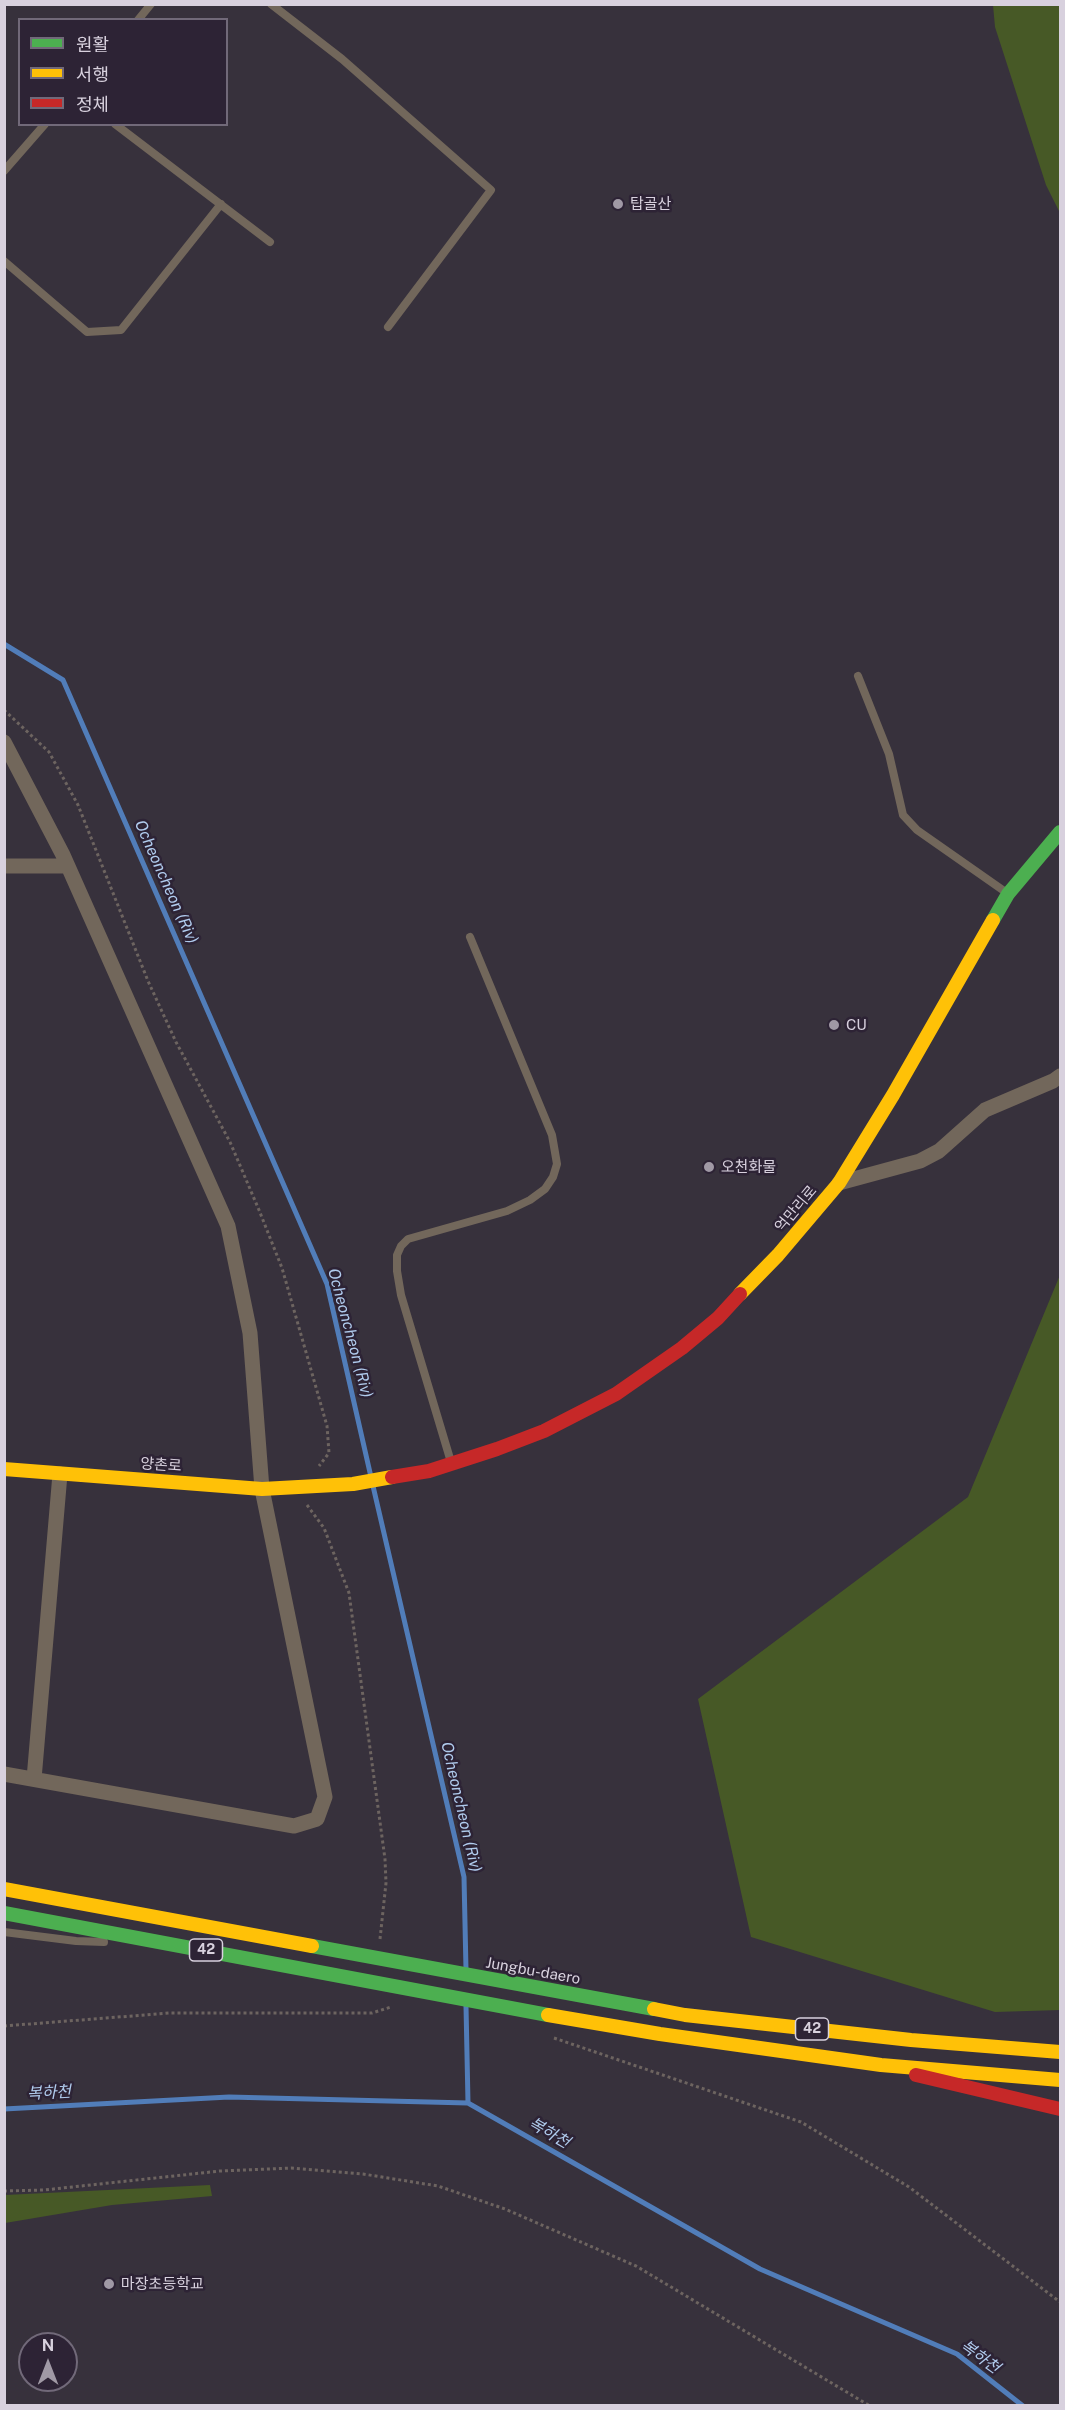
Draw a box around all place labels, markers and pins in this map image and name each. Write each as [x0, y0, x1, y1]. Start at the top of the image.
place label: 탑골산 [630, 195, 671, 213]
marker: 탑골산 [611, 197, 625, 211]
place label: CU [846, 1016, 867, 1034]
marker: CU [827, 1018, 841, 1032]
place label: 오천화물 [721, 1158, 776, 1176]
marker: 오천화물 [702, 1160, 716, 1174]
place label: 마장초등학교 [121, 2275, 204, 2293]
marker: 마장초등학교 [102, 2277, 116, 2291]

